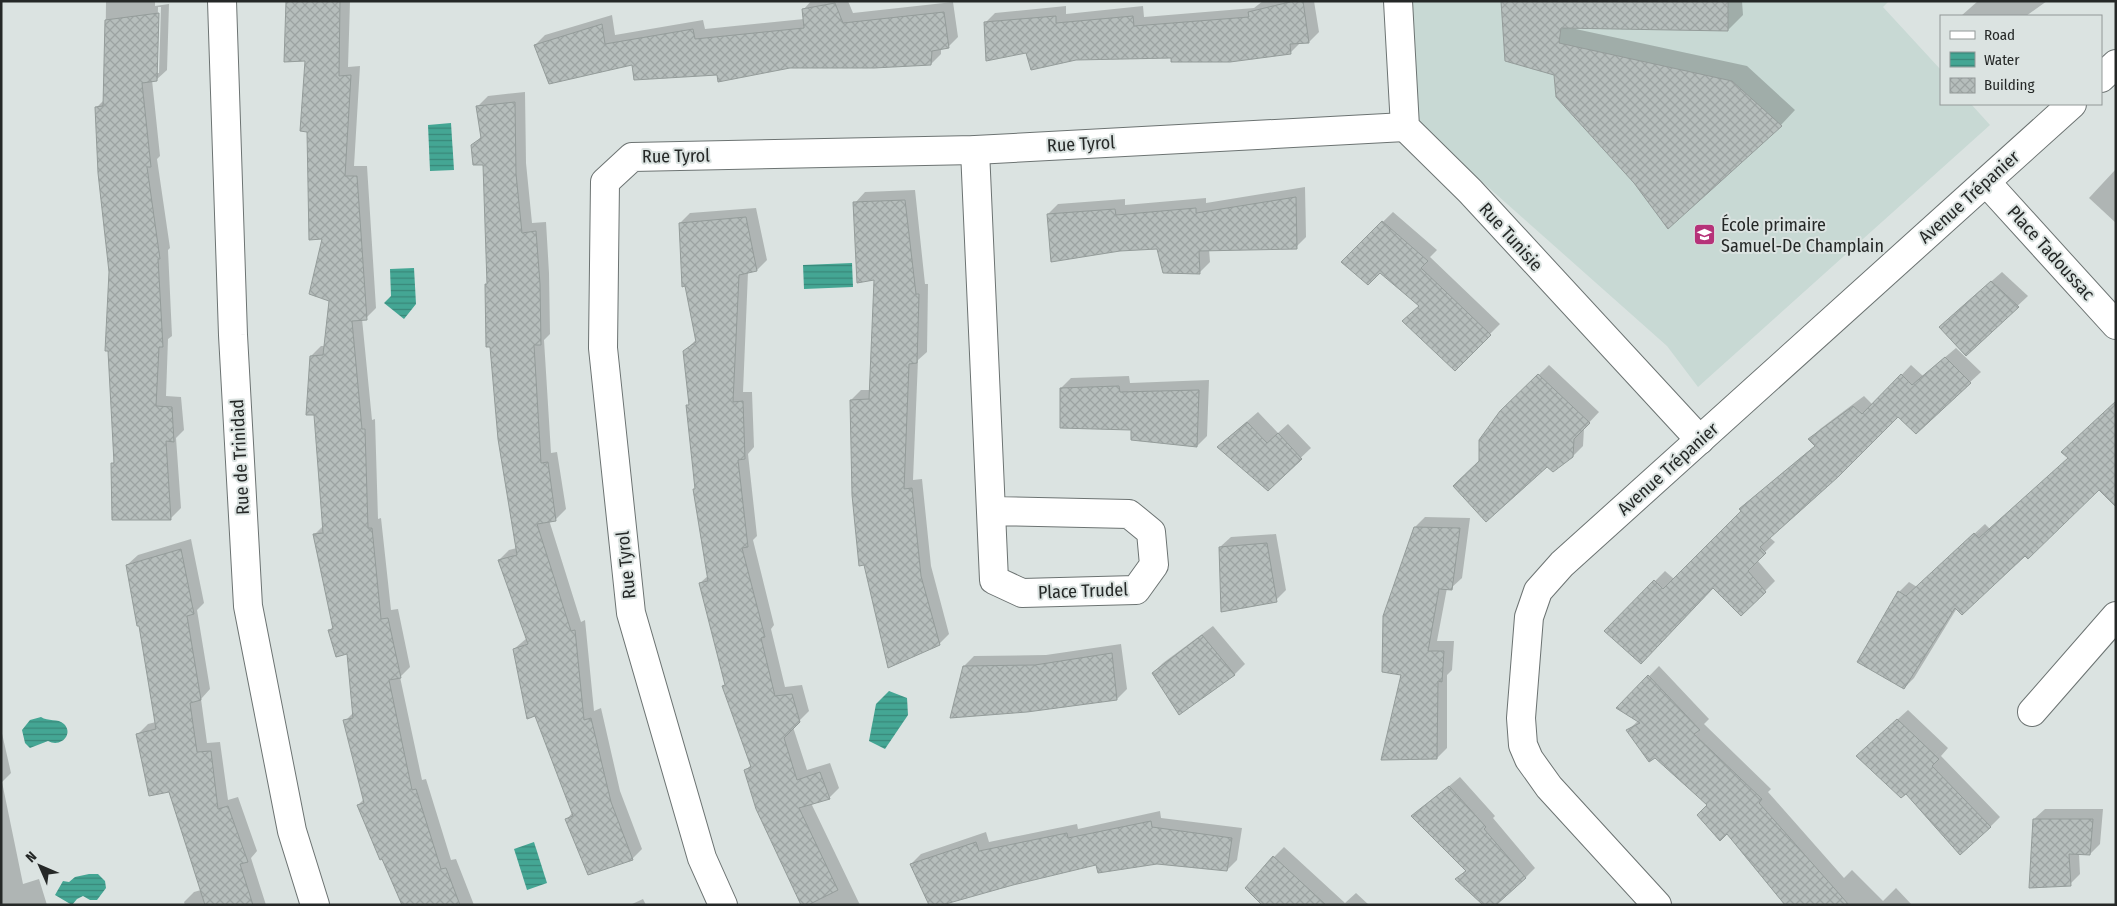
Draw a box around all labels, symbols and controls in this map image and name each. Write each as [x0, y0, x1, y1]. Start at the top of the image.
legend [1940, 15, 2102, 105]
text: Road [1984, 26, 2015, 44]
text: Water [1984, 51, 2020, 69]
text: Building [1984, 76, 2035, 94]
street label: Rue Tyrol [1046, 131, 1116, 157]
street label: Rue Tyrol [642, 144, 710, 168]
street label: Avenue Trépanier [1914, 145, 2025, 248]
street label: Rue Tunisie [1475, 198, 1548, 276]
street label: Place Tadoussac [2003, 201, 2099, 305]
place label: École primaire Samuel-De Champlain [1721, 213, 1884, 257]
school or university icon: École primaire Samuel-De Champlain [1693, 223, 1717, 247]
street label: Rue de Trinidad [226, 399, 254, 515]
street label: Avenue Trépanier [1613, 417, 1724, 520]
street label: Rue Tyrol [611, 530, 640, 600]
street label: Place Trudel [1038, 578, 1129, 604]
north arrow [15, 841, 65, 891]
text: N [22, 848, 40, 866]

